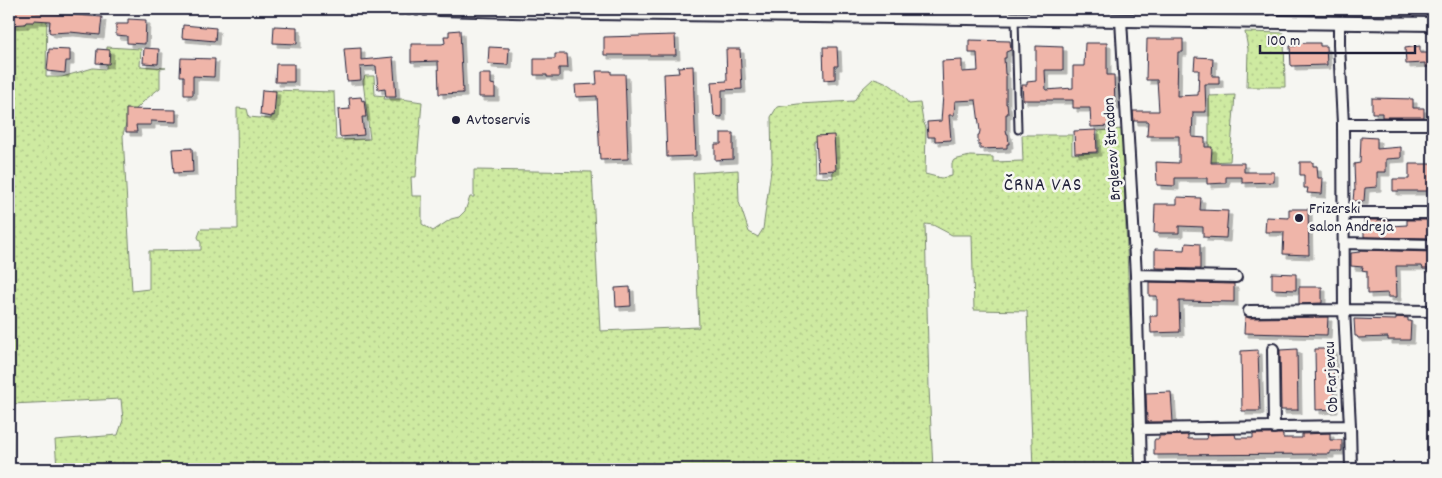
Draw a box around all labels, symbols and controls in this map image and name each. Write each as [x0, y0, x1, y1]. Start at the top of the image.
scale bar [1260, 22, 1414, 54]
text: 100 m [1267, 31, 1300, 53]
street label: Brglezov štradon [1098, 97, 1128, 201]
place label: Avtoservis [466, 109, 531, 132]
marker: Avtoservis [450, 114, 462, 126]
district label: ČRNA VAS [1004, 173, 1082, 200]
place label: Frizerski salon Andreja [1309, 198, 1394, 239]
marker: Frizerski salon Andreja [1293, 212, 1305, 224]
street label: Ob Farjevcu [1319, 341, 1345, 413]

